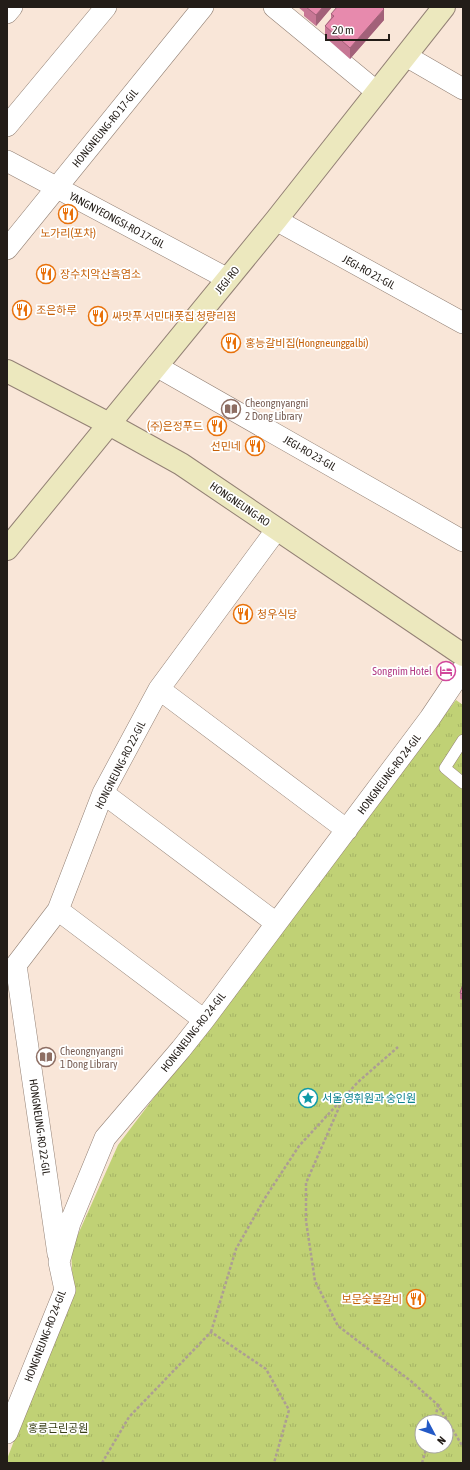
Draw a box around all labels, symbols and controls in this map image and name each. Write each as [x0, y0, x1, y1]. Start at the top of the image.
scale bar [326, 16, 389, 42]
text: 20 m [332, 23, 354, 37]
street label: HONGNEUNG-RO 17-GIL [70, 86, 141, 170]
street label: YANGNYEONGSI-RO 17-GIL [67, 190, 167, 251]
restaurant icon: 노가리(포차) [57, 203, 79, 225]
place label: 노가리(포차) [40, 227, 96, 239]
street label: JEGI-RO 21-GIL [341, 253, 398, 292]
restaurant icon: 장수치악산흑염소 [35, 263, 57, 285]
street label: JEGI-RO [212, 264, 242, 296]
place label: 장수치악산흑염소 [60, 268, 141, 280]
restaurant icon: 조은하루 [11, 299, 33, 321]
place label: 조은하루 [36, 304, 76, 316]
restaurant icon: 싸맛푸 서민대폿집 청량리점 [87, 305, 109, 327]
place label: 싸맛푸 서민대폿집 청량리점 [112, 310, 236, 322]
restaurant icon: 홍능갈비집(Hongneunggalbi) [220, 332, 242, 354]
place label: 홍능갈비집(Hongneunggalbi) [245, 337, 369, 349]
place label: Cheongnyangni 2 Dong Library [245, 397, 308, 422]
library icon: Cheongnyangni 2 Dong Library [220, 398, 242, 420]
restaurant icon: (주)은정푸드 [206, 415, 228, 437]
place label: (주)은정푸드 [147, 420, 203, 432]
street label: JEGI-RO 23-GIL [281, 433, 339, 473]
restaurant icon: 선민네 [244, 435, 266, 457]
place label: 선민네 [211, 440, 241, 452]
street label: HONGNEUNG-RO [208, 480, 272, 528]
restaurant icon: 청우식당 [232, 603, 254, 625]
place label: 청우식당 [257, 608, 297, 620]
hotel icon: Songnim Hotel [435, 660, 457, 682]
place label: Songnim Hotel [372, 665, 432, 677]
street label: HONGNEUNG-RO 22-GIL [93, 718, 148, 811]
street label: HONGNEUNG-RO 24-GIL [355, 731, 423, 816]
street label: HONGNEUNG-RO 24-GIL [158, 989, 228, 1074]
place label: Cheongnyangni 1 Dong Library [60, 1045, 123, 1070]
library icon: Cheongnyangni 1 Dong Library [35, 1046, 57, 1068]
street label: HONGNEUNG-RO 22-GIL [27, 1078, 53, 1177]
place icon: 서울 영휘원과 숭인원 [297, 1087, 319, 1109]
place label: 서울 영휘원과 숭인원 [322, 1092, 416, 1104]
street label: HONGNEUNG-RO 24-GIL [22, 1288, 68, 1384]
restaurant icon: 보문숯불갈비 [405, 1288, 427, 1310]
place label: 보문숯불갈비 [341, 1293, 402, 1305]
north arrow [414, 1414, 454, 1454]
park label: 홍릉근린공원 [28, 1422, 88, 1434]
text: N [435, 1434, 448, 1447]

